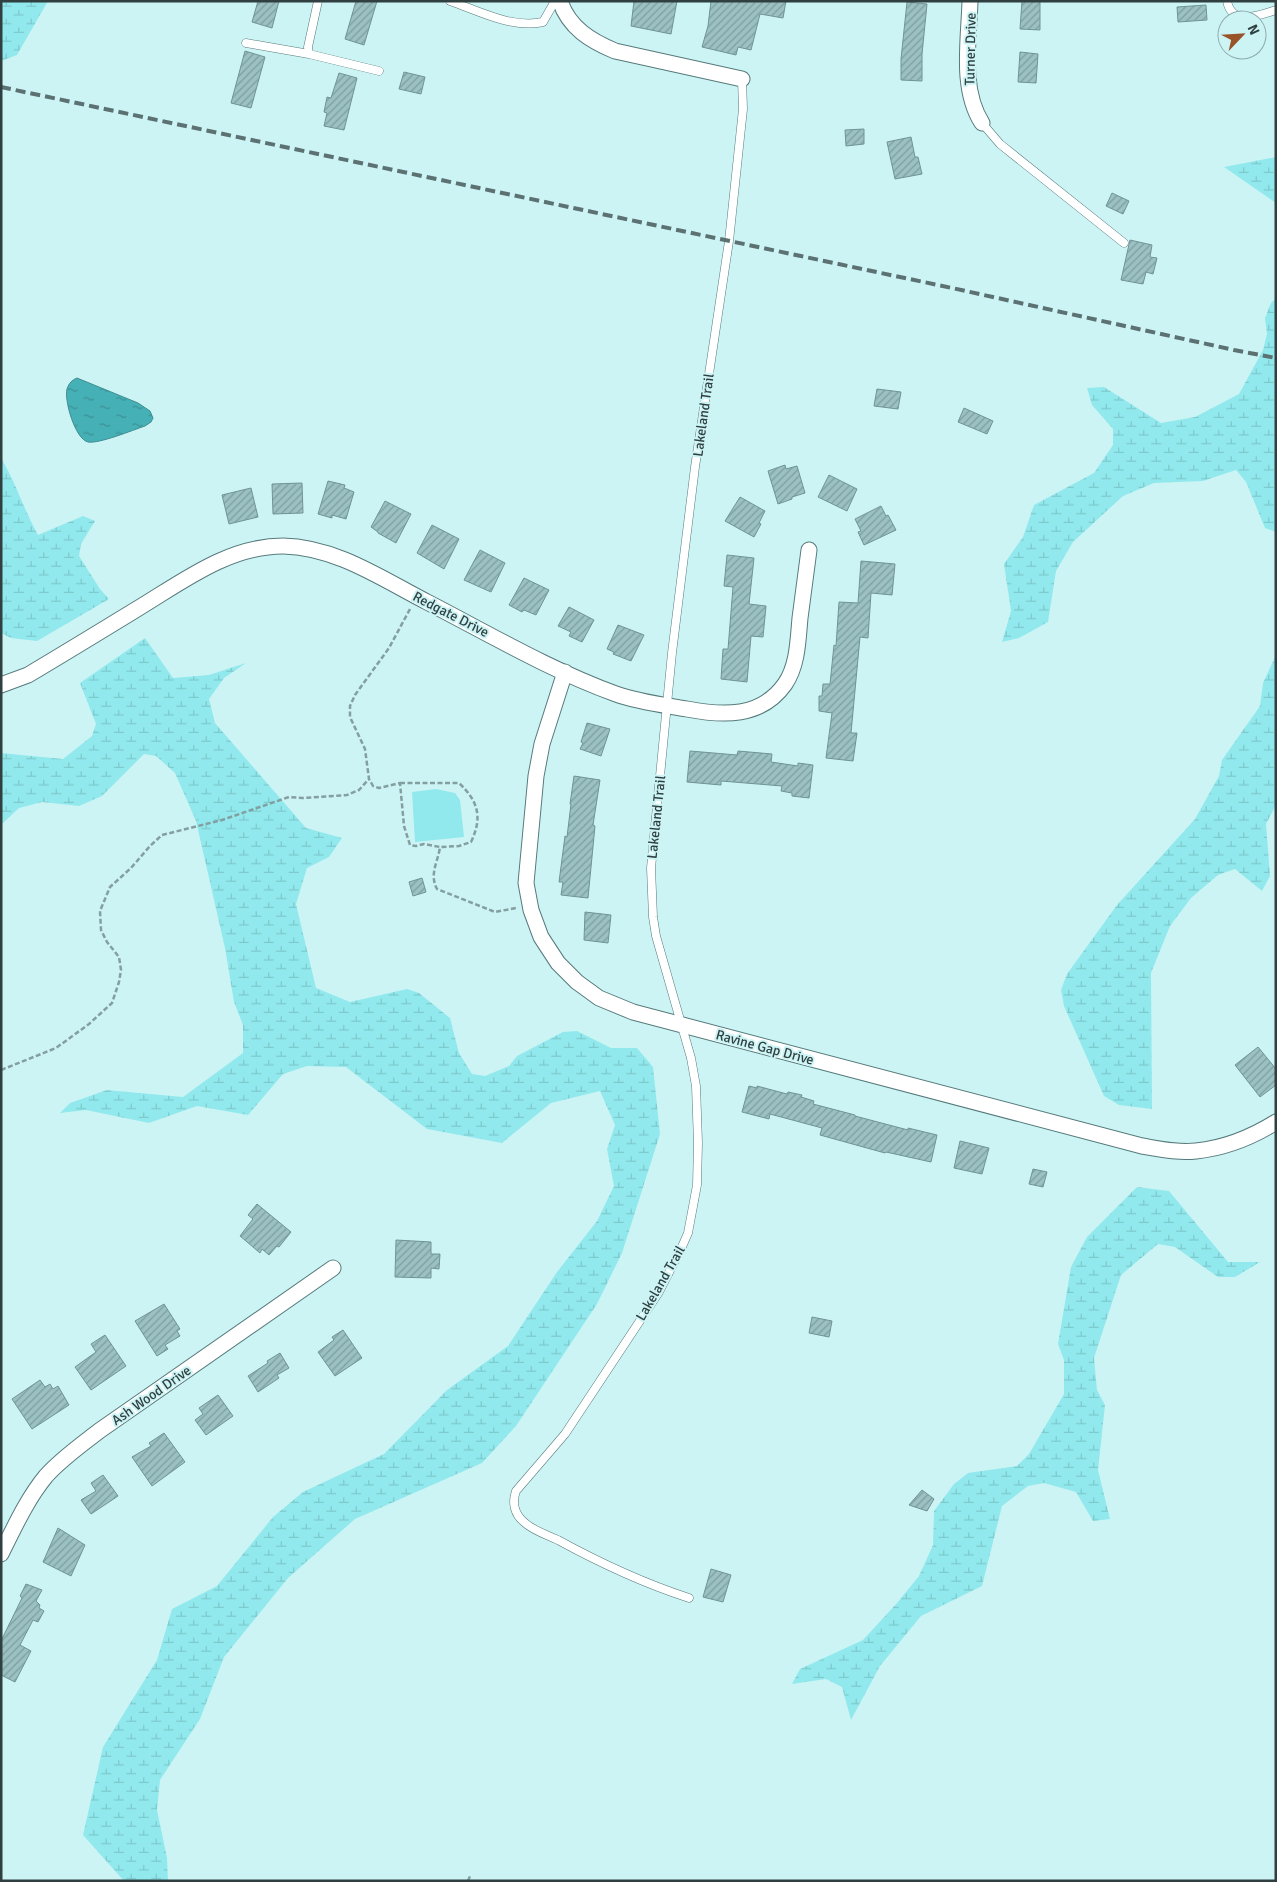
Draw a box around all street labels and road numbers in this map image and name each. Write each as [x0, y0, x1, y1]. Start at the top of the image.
street label: Turner Drive [961, 12, 980, 86]
street label: Lakeland Trail [689, 372, 718, 458]
street label: Redgate Drive [410, 588, 492, 641]
street label: Lakeland Trail [644, 775, 669, 860]
street label: Ravine Gap Drive [714, 1026, 816, 1069]
street label: Lakeland Trail [632, 1243, 689, 1324]
street label: Ash Wood Drive [108, 1362, 194, 1429]

